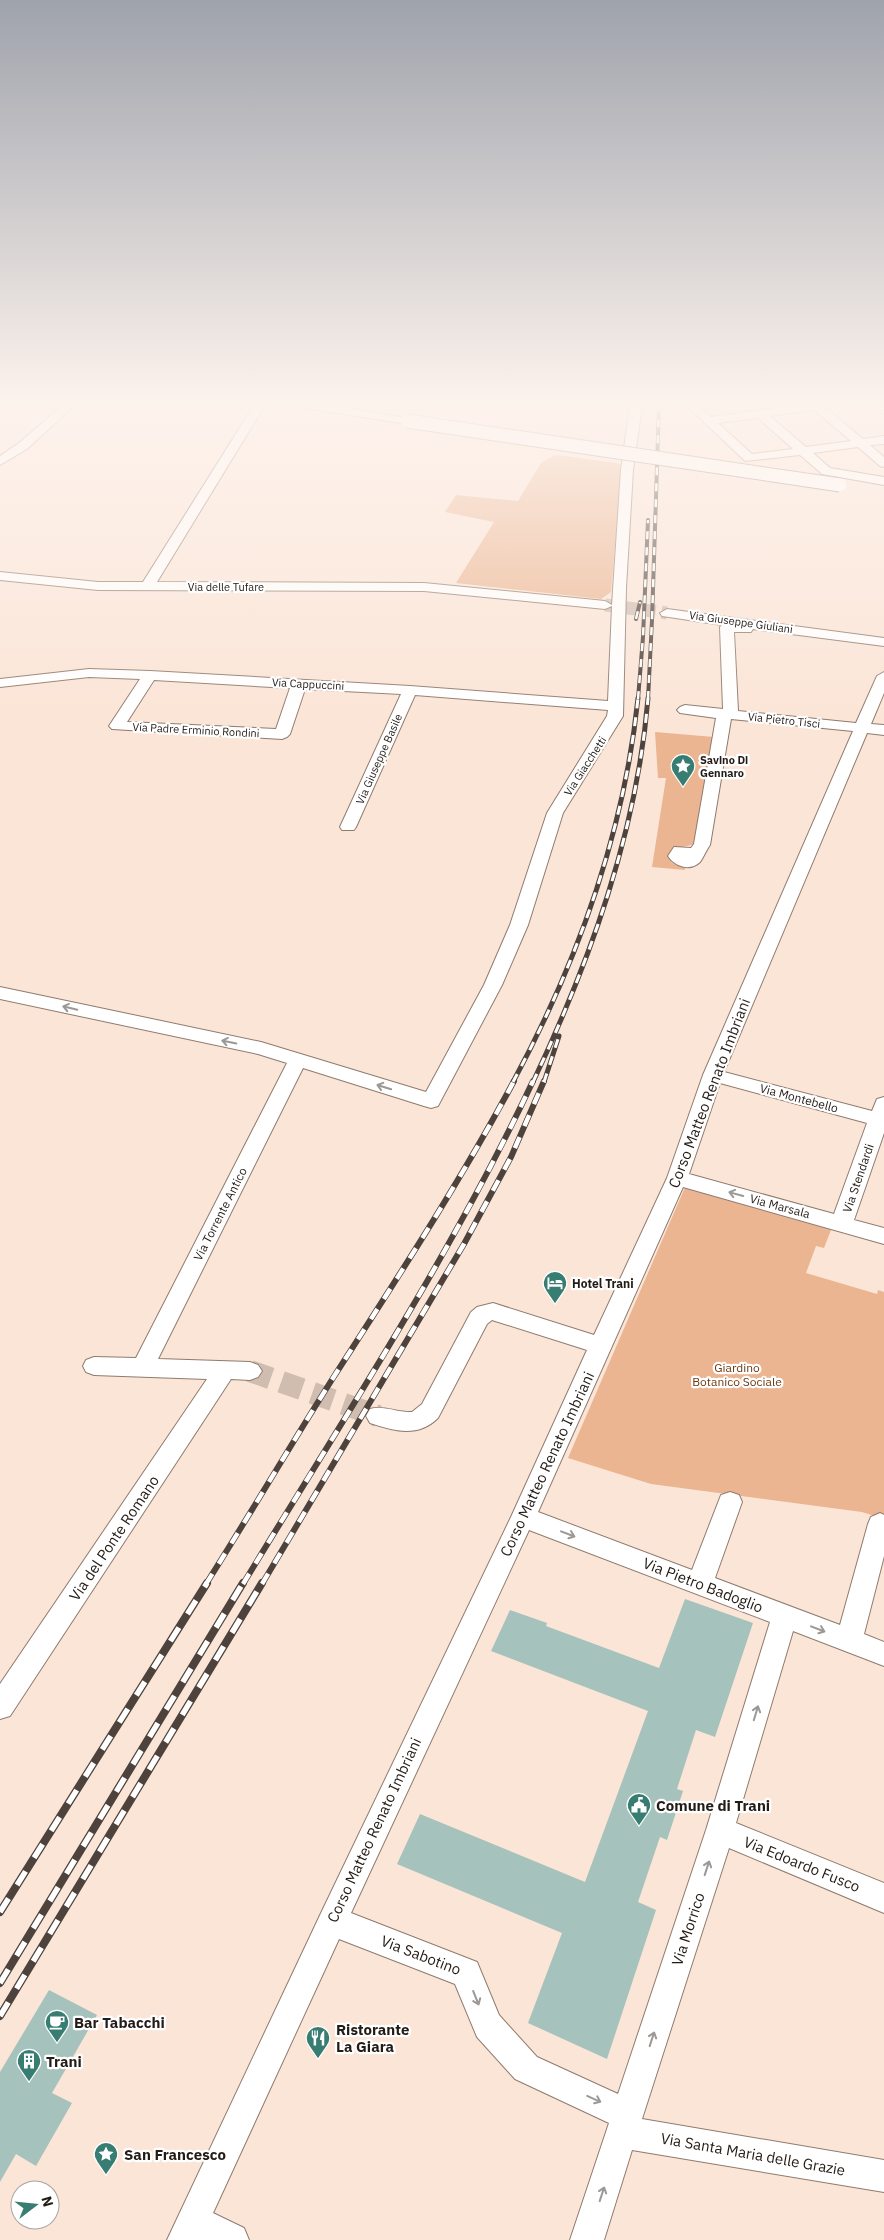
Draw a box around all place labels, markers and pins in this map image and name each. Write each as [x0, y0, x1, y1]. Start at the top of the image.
place icon: Savino Di Gennaro [670, 753, 696, 787]
place label: Savino Di Gennaro [700, 753, 748, 780]
hotel icon: Hotel Trani [542, 1270, 568, 1304]
place label: Hotel Trani [572, 1276, 634, 1291]
public building icon: Comune di Trani [626, 1792, 652, 1826]
place label: Comune di Trani [656, 1796, 770, 1815]
cafe icon: Bar Tabacchi [44, 2009, 70, 2043]
place label: Bar Tabacchi [74, 2013, 165, 2032]
place label: Ristorante La Giara [336, 2020, 409, 2056]
restaurant icon: Ristorante La Giara [305, 2025, 331, 2059]
building icon: Trani [16, 2048, 42, 2082]
place label: Trani [46, 2052, 82, 2071]
place icon: San Francesco [93, 2141, 119, 2175]
place label: San Francesco [124, 2145, 226, 2164]

